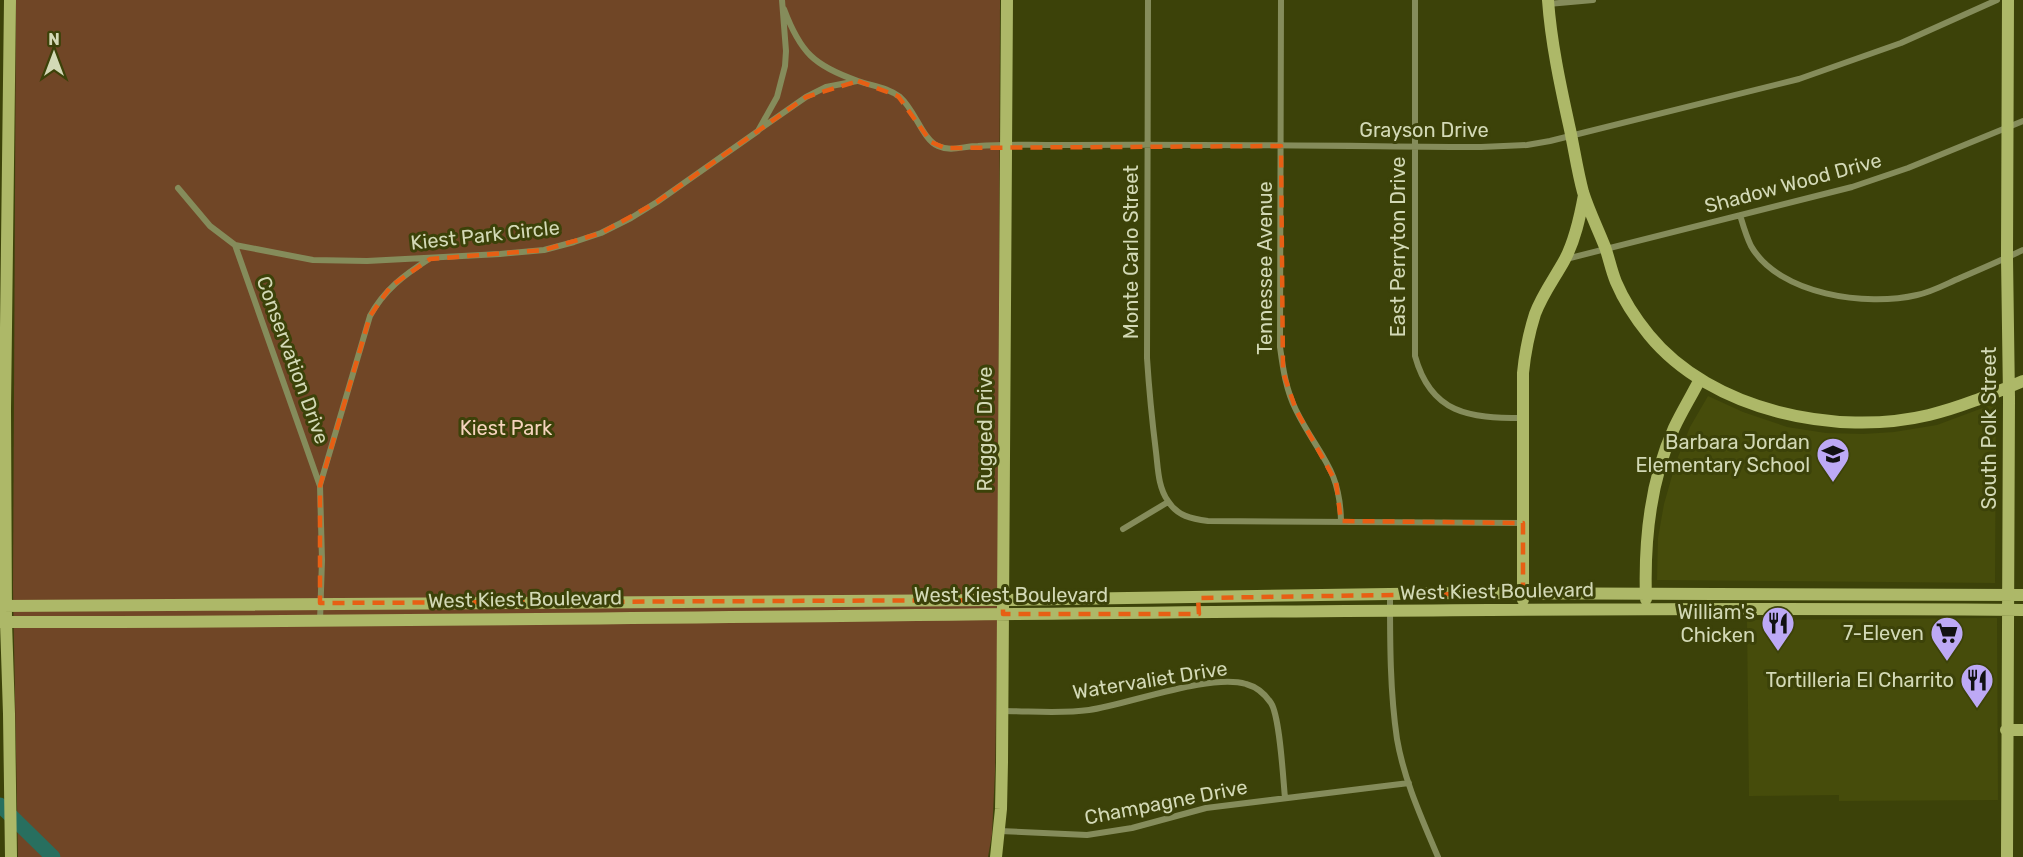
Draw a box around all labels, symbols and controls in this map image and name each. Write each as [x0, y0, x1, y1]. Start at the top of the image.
north arrow [24, 24, 84, 84]
text: N [48, 30, 60, 49]
street label: Grayson Drive [1359, 118, 1489, 142]
street label: Shadow Wood Drive [1702, 148, 1884, 218]
street label: East Perryton Drive [1386, 157, 1410, 337]
street label: Monte Carlo Street [1119, 165, 1143, 339]
street label: Tennessee Avenue [1253, 181, 1277, 355]
street label: Kiest Park Circle [409, 215, 561, 255]
street label: Conservation Drive [251, 273, 335, 447]
street label: South Polk Street [1977, 346, 2001, 509]
street label: Rugged Drive [973, 366, 997, 492]
park label: Kiest Park [460, 416, 553, 440]
place label: Barbara Jordan Elementary School [1636, 430, 1810, 477]
school or university icon: Barbara Jordan Elementary School [1815, 436, 1851, 483]
street label: West Kiest Boulevard [1400, 577, 1594, 605]
street label: West Kiest Boulevard [914, 583, 1108, 607]
street label: West Kiest Boulevard [428, 585, 622, 613]
place label: William's Chicken [1677, 600, 1755, 647]
restaurant icon: William's Chicken [1760, 605, 1796, 652]
supermarket icon: 7-Eleven [1929, 615, 1965, 662]
place label: 7-Eleven [1843, 621, 1924, 645]
street label: Watervaliet Drive [1071, 656, 1229, 704]
restaurant icon: Tortilleria El Charrito [1959, 662, 1995, 709]
place label: Tortilleria El Charrito [1766, 668, 1954, 692]
street label: Champagne Drive [1082, 774, 1250, 830]

